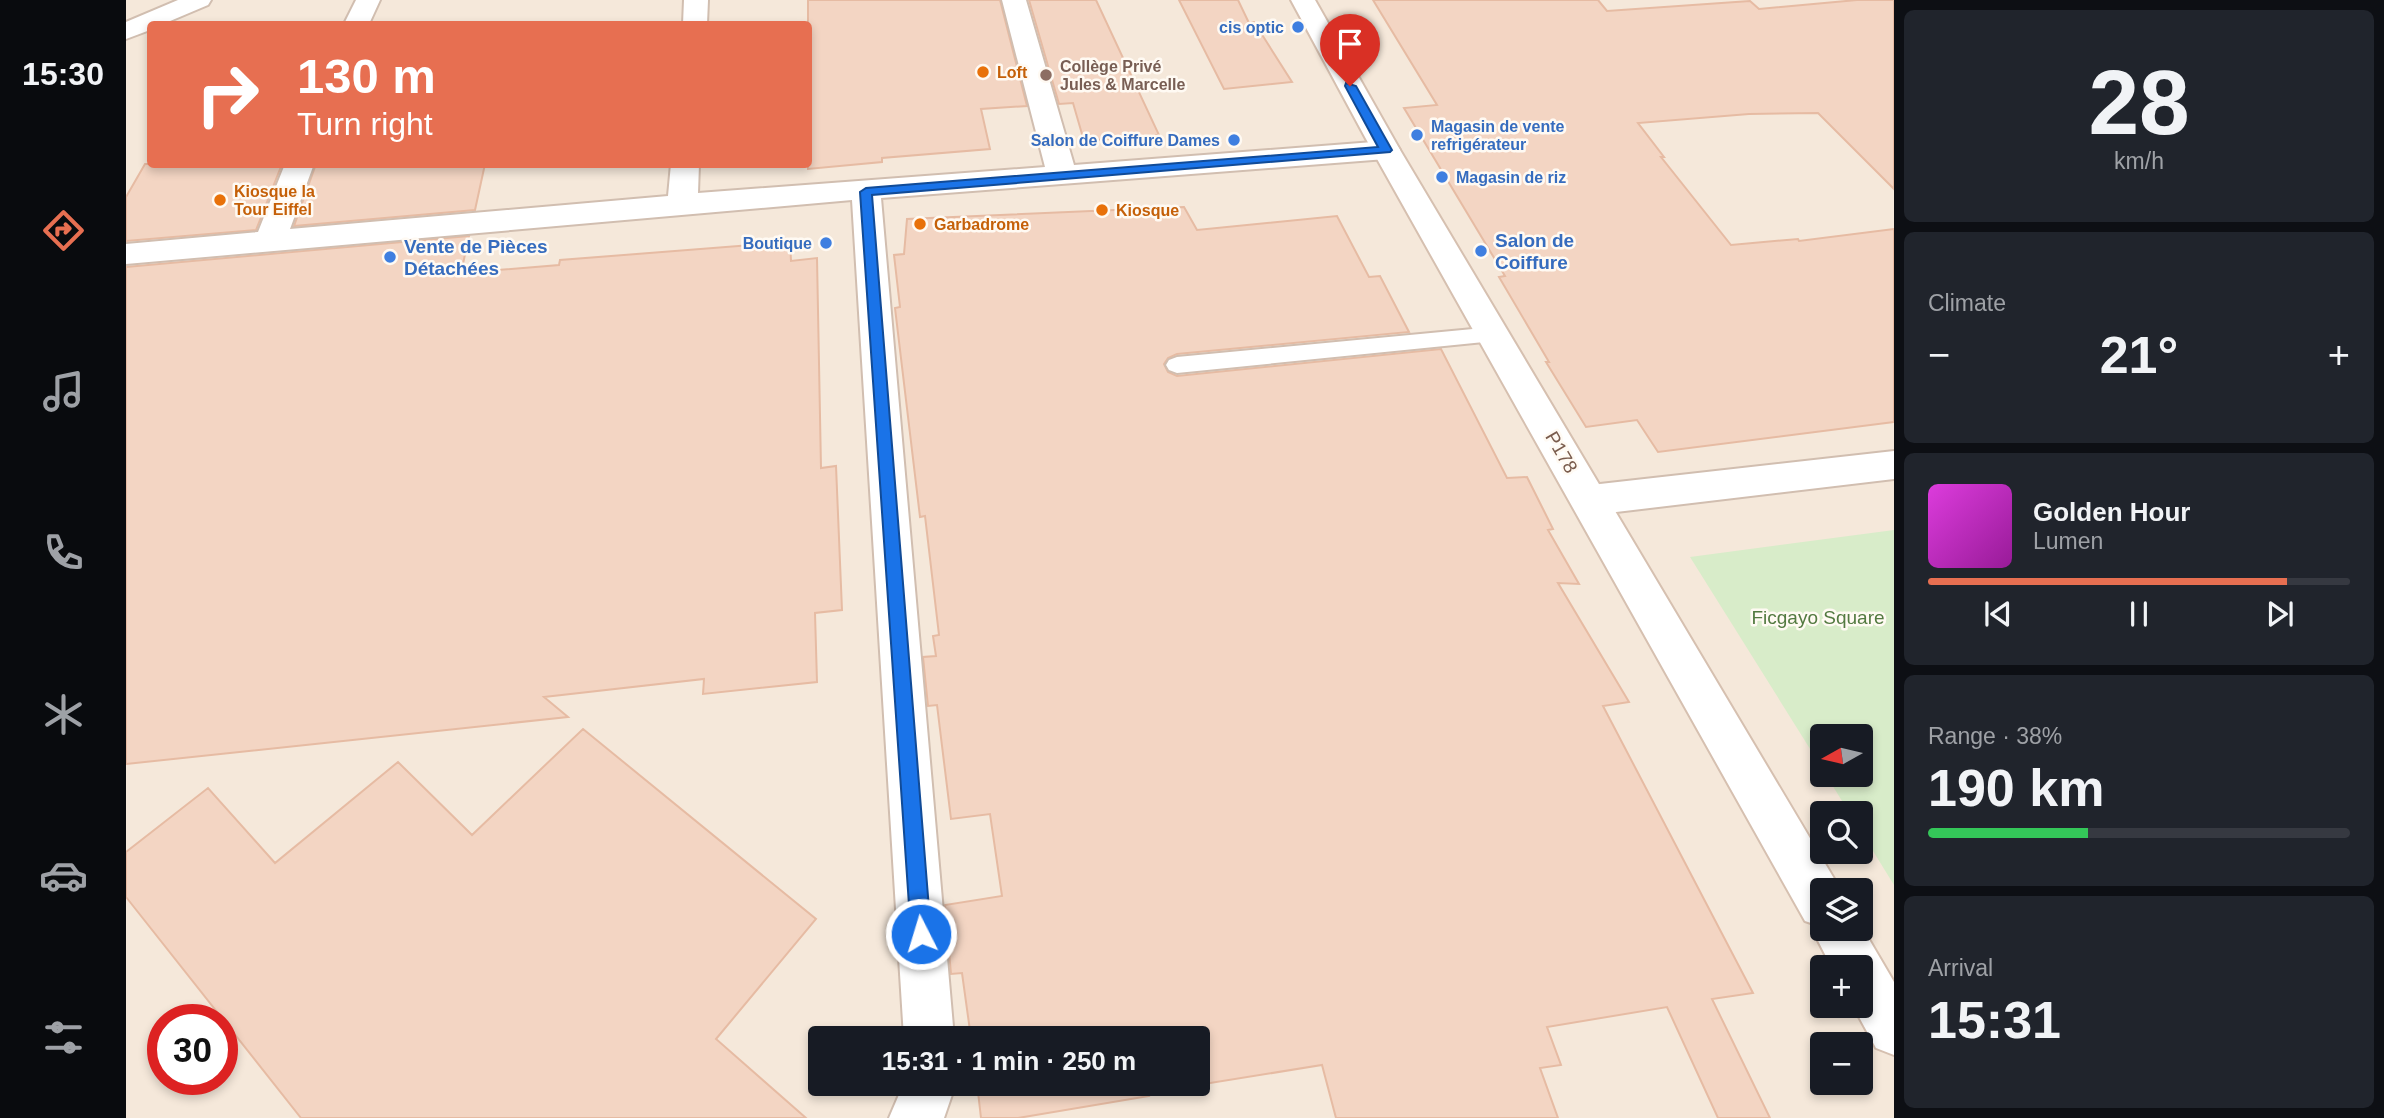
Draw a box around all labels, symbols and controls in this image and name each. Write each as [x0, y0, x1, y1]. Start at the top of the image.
pin [1320, 14, 1380, 86]
place label: cis optic [1219, 19, 1284, 36]
marker: cis optic [1290, 19, 1306, 35]
icon: arrive [1331, 25, 1369, 63]
icon: right [182, 49, 273, 140]
text: 130 m [297, 49, 436, 103]
text: 28 [2088, 52, 2190, 153]
text: 15:30 [22, 56, 104, 92]
place label: Collège Privé Jules & Marcelle [1060, 58, 1186, 93]
marker: Loft [975, 64, 991, 80]
place label: Loft [997, 64, 1028, 81]
marker: Collège Privé Jules & Marcelle [1038, 67, 1054, 83]
text: Turn right [297, 106, 433, 142]
place label: Magasin de vente refrigérateur [1431, 118, 1564, 153]
marker: Magasin de vente refrigérateur [1409, 127, 1425, 143]
place label: Salon de Coiffure Dames [1031, 132, 1220, 149]
marker: Salon de Coiffure Dames [1226, 132, 1242, 148]
text: km/h [2114, 148, 2164, 174]
marker: Magasin de riz [1434, 169, 1450, 185]
place label: Magasin de riz [1456, 169, 1566, 186]
place label: Kiosque la Tour Eiffel [234, 183, 315, 218]
marker: Kiosque la Tour Eiffel [212, 192, 228, 208]
marker: Kiosque [1094, 202, 1110, 218]
place label: Kiosque [1116, 202, 1179, 219]
icon: directions [39, 206, 88, 255]
marker: Garbadrome [912, 216, 928, 232]
place label: Garbadrome [934, 216, 1029, 233]
place label: Salon de Coiffure [1495, 230, 1574, 273]
place label: Boutique [743, 235, 812, 252]
marker: Boutique [818, 235, 834, 251]
place label: Vente de Pièces Détachées [404, 236, 548, 279]
marker: Salon de Coiffure [1473, 243, 1489, 259]
marker: Vente de Pièces Détachées [382, 249, 398, 265]
text: Climate [1928, 290, 2006, 316]
text: 21° [2100, 326, 2178, 384]
text: − [1928, 334, 1950, 376]
text: + [2328, 334, 2350, 376]
icon: music [39, 367, 88, 416]
street label: P178 [1541, 428, 1582, 477]
text: Golden Hour [2033, 497, 2190, 527]
icon: phone [39, 528, 88, 577]
text: Lumen [2033, 528, 2103, 554]
icon: previous [1979, 595, 2017, 633]
icon: pause [2120, 595, 2158, 633]
icon: next [2261, 595, 2299, 633]
park label: Ficgayo Square [1751, 607, 1885, 628]
icon: climate [39, 690, 88, 739]
text: Range · 38% [1928, 723, 2062, 749]
north arrow [1810, 724, 1872, 788]
map controls [1810, 724, 1873, 1095]
text: 190 km [1928, 759, 2104, 817]
button: search [1810, 801, 1873, 864]
icon: car [39, 851, 88, 900]
button: layers [1810, 878, 1873, 941]
position arrow [884, 897, 958, 971]
button: + [1810, 955, 1873, 1018]
text: Arrival [1928, 955, 1993, 981]
text: 15:31 [1928, 991, 2061, 1049]
speed limit sign: 30 [147, 1004, 238, 1095]
icon: filters [39, 1013, 88, 1062]
button: − [1810, 1032, 1873, 1095]
text: 15:31 · 1 min · 250 m [882, 1046, 1136, 1076]

